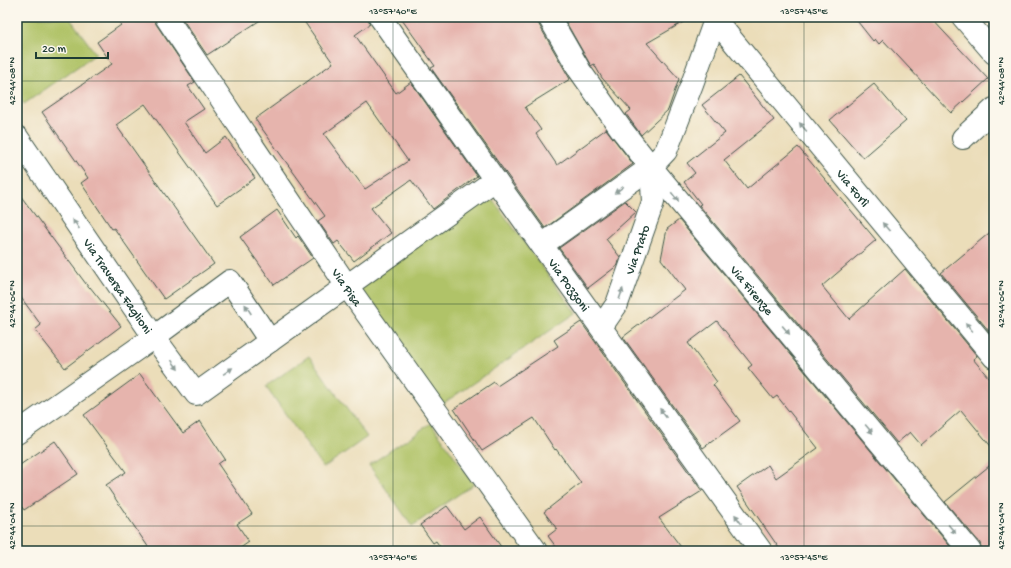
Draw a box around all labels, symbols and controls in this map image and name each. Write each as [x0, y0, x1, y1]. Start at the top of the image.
text: 13°57'40"E [368, 6, 418, 18]
text: 13°57'45"E [779, 6, 828, 18]
scale bar [36, 34, 108, 60]
text: 20 m [42, 43, 67, 57]
text: 42°44'08"N [7, 57, 19, 105]
text: 42°44'08"N [996, 57, 1008, 105]
one-way arrow [799, 121, 808, 132]
street label: Via Forlì [831, 166, 872, 211]
one-way arrow [614, 186, 624, 194]
one-way arrow [671, 192, 680, 203]
one-way arrow [72, 218, 80, 229]
one-way arrow [882, 222, 891, 232]
street label: Via Prato [623, 223, 654, 278]
street label: Via Traversa Faglioni [78, 236, 155, 338]
street label: Via Pozzoni [543, 256, 592, 315]
street label: Via Firenze [725, 263, 776, 319]
street label: Via Pisa [327, 265, 364, 310]
text: 42°44'06"N [7, 280, 19, 328]
text: 42°44'06"N [996, 280, 1008, 328]
one-way arrow [618, 287, 624, 299]
one-way arrow [245, 303, 252, 314]
one-way arrow [965, 322, 974, 332]
one-way arrow [781, 324, 790, 335]
one-way arrow [171, 360, 179, 371]
one-way arrow [222, 367, 233, 375]
one-way arrow [658, 408, 667, 419]
one-way arrow [864, 424, 873, 435]
text: 42°44'04"N [7, 502, 19, 550]
text: 42°44'04"N [996, 502, 1008, 550]
one-way arrow [734, 514, 742, 525]
one-way arrow [948, 524, 957, 534]
text: 13°57'40"E [368, 552, 418, 564]
text: 13°57'45"E [779, 552, 828, 564]

